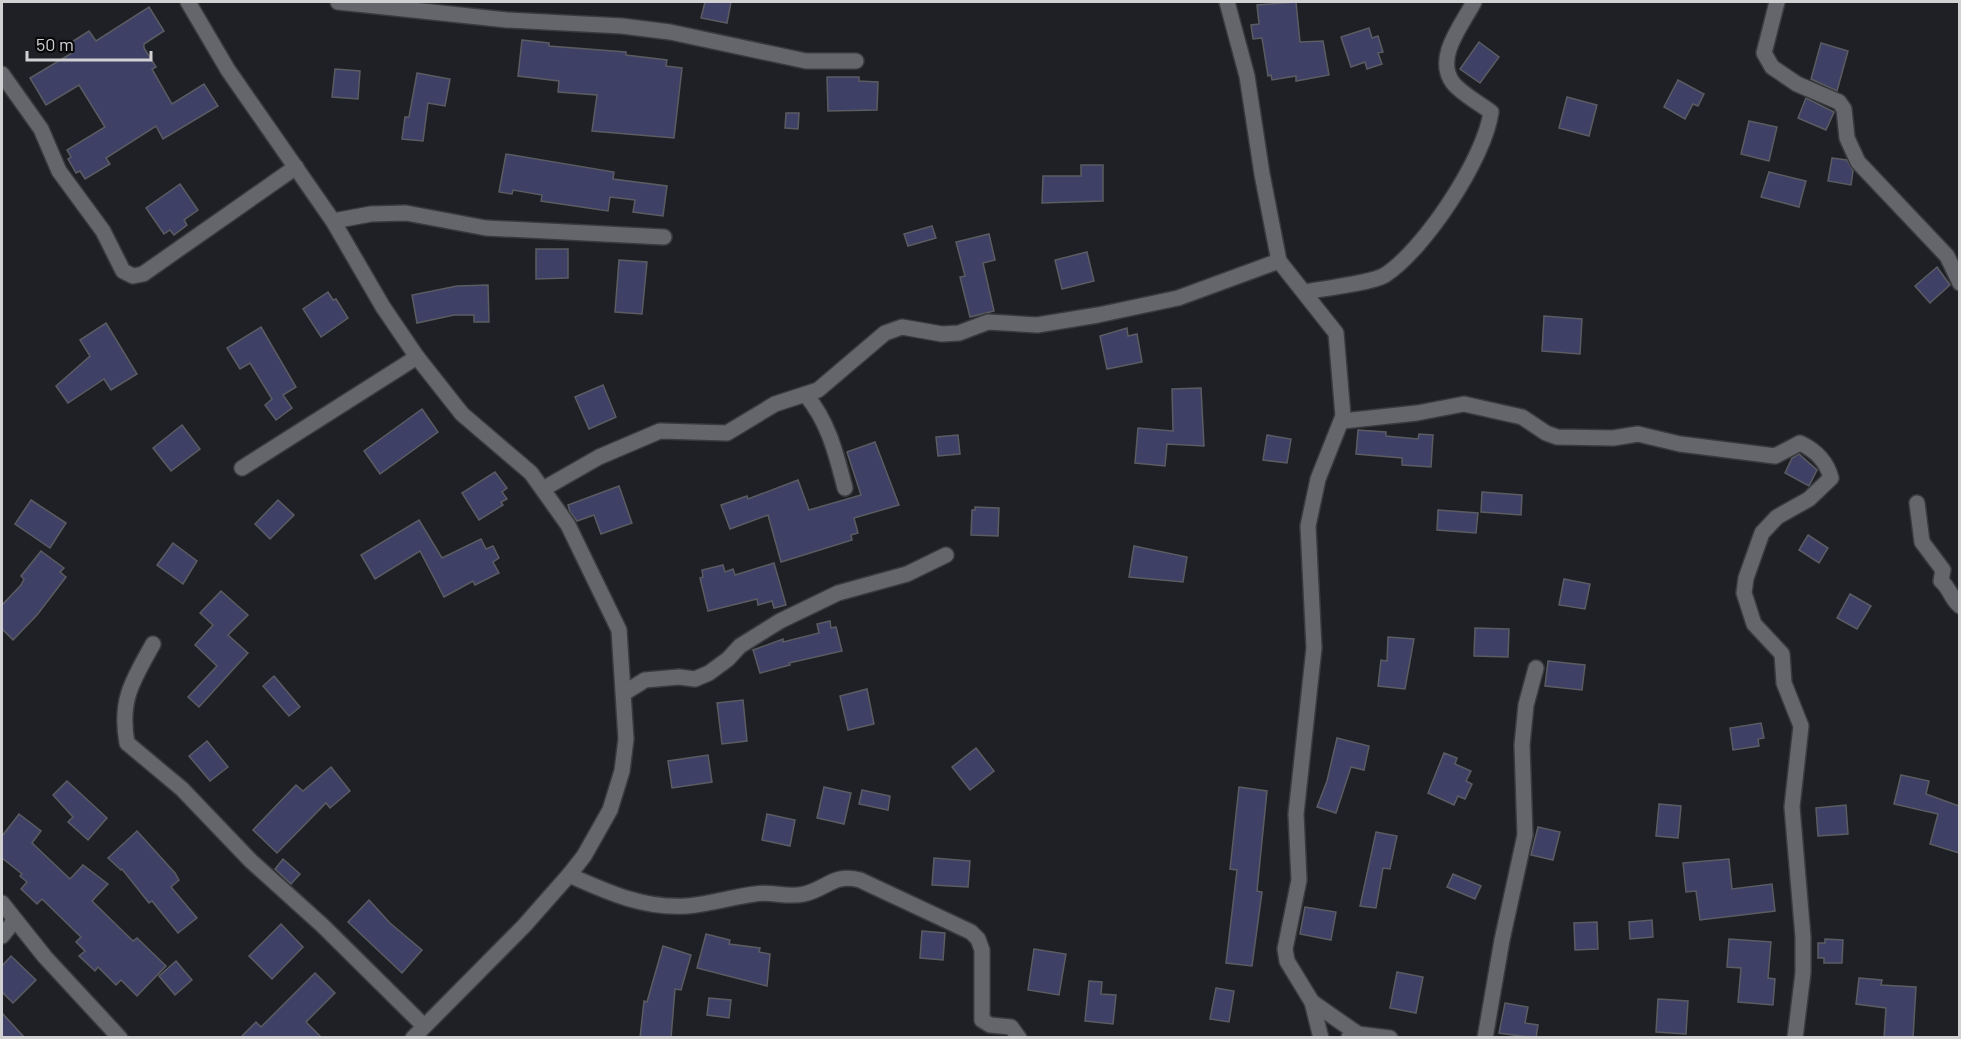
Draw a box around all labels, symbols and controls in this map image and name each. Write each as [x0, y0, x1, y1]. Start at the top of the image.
scale bar [27, 24, 152, 62]
text: 50 m [36, 33, 74, 55]

